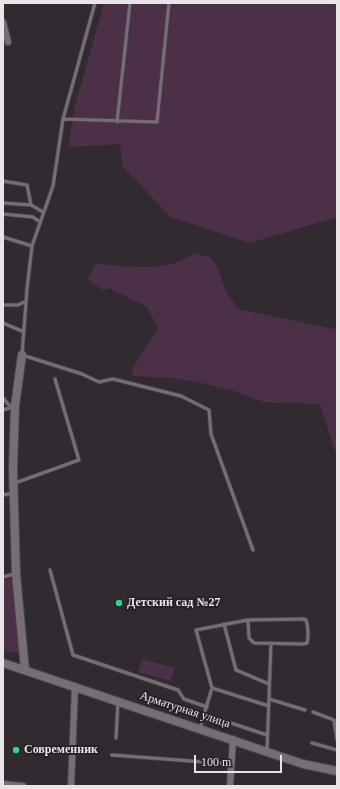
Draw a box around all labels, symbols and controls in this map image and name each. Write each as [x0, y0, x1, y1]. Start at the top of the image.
place label: Детский сад №27 [127, 596, 220, 610]
marker: Детский сад №27 [114, 598, 124, 608]
street label: Арматурная улица [138, 689, 232, 731]
place label: Современник [24, 743, 98, 757]
marker: Современник [11, 745, 21, 755]
scale bar [196, 747, 284, 773]
text: 100 m [201, 755, 231, 769]

